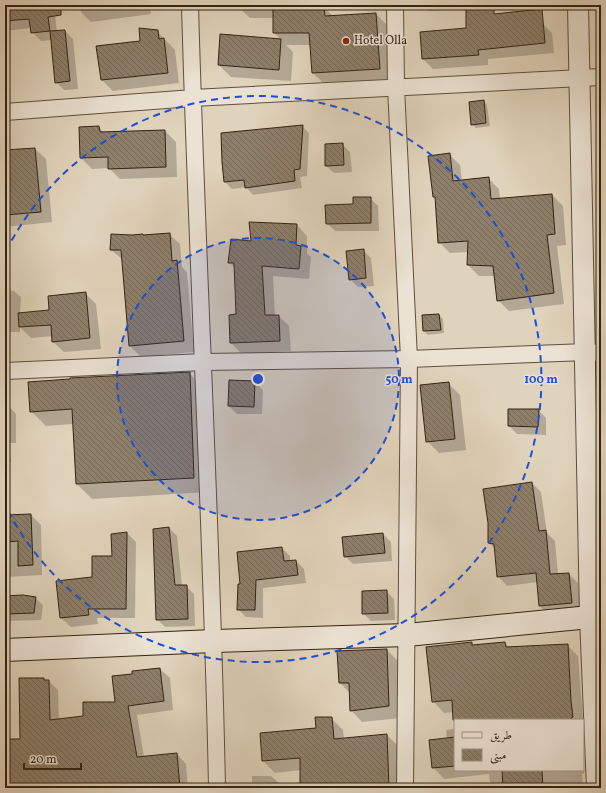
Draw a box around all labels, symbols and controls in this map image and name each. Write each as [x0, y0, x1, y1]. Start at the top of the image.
place label: Hotel Olla [354, 33, 407, 49]
marker: Hotel Olla [341, 36, 351, 46]
centre of rings [251, 372, 265, 386]
text: 50 m [385, 372, 413, 388]
text: 100 m [524, 372, 558, 388]
legend [454, 719, 584, 771]
text: طريق [490, 728, 512, 744]
scale bar [24, 745, 81, 771]
text: مبنى [490, 748, 506, 764]
text: 20 m [30, 752, 57, 768]

